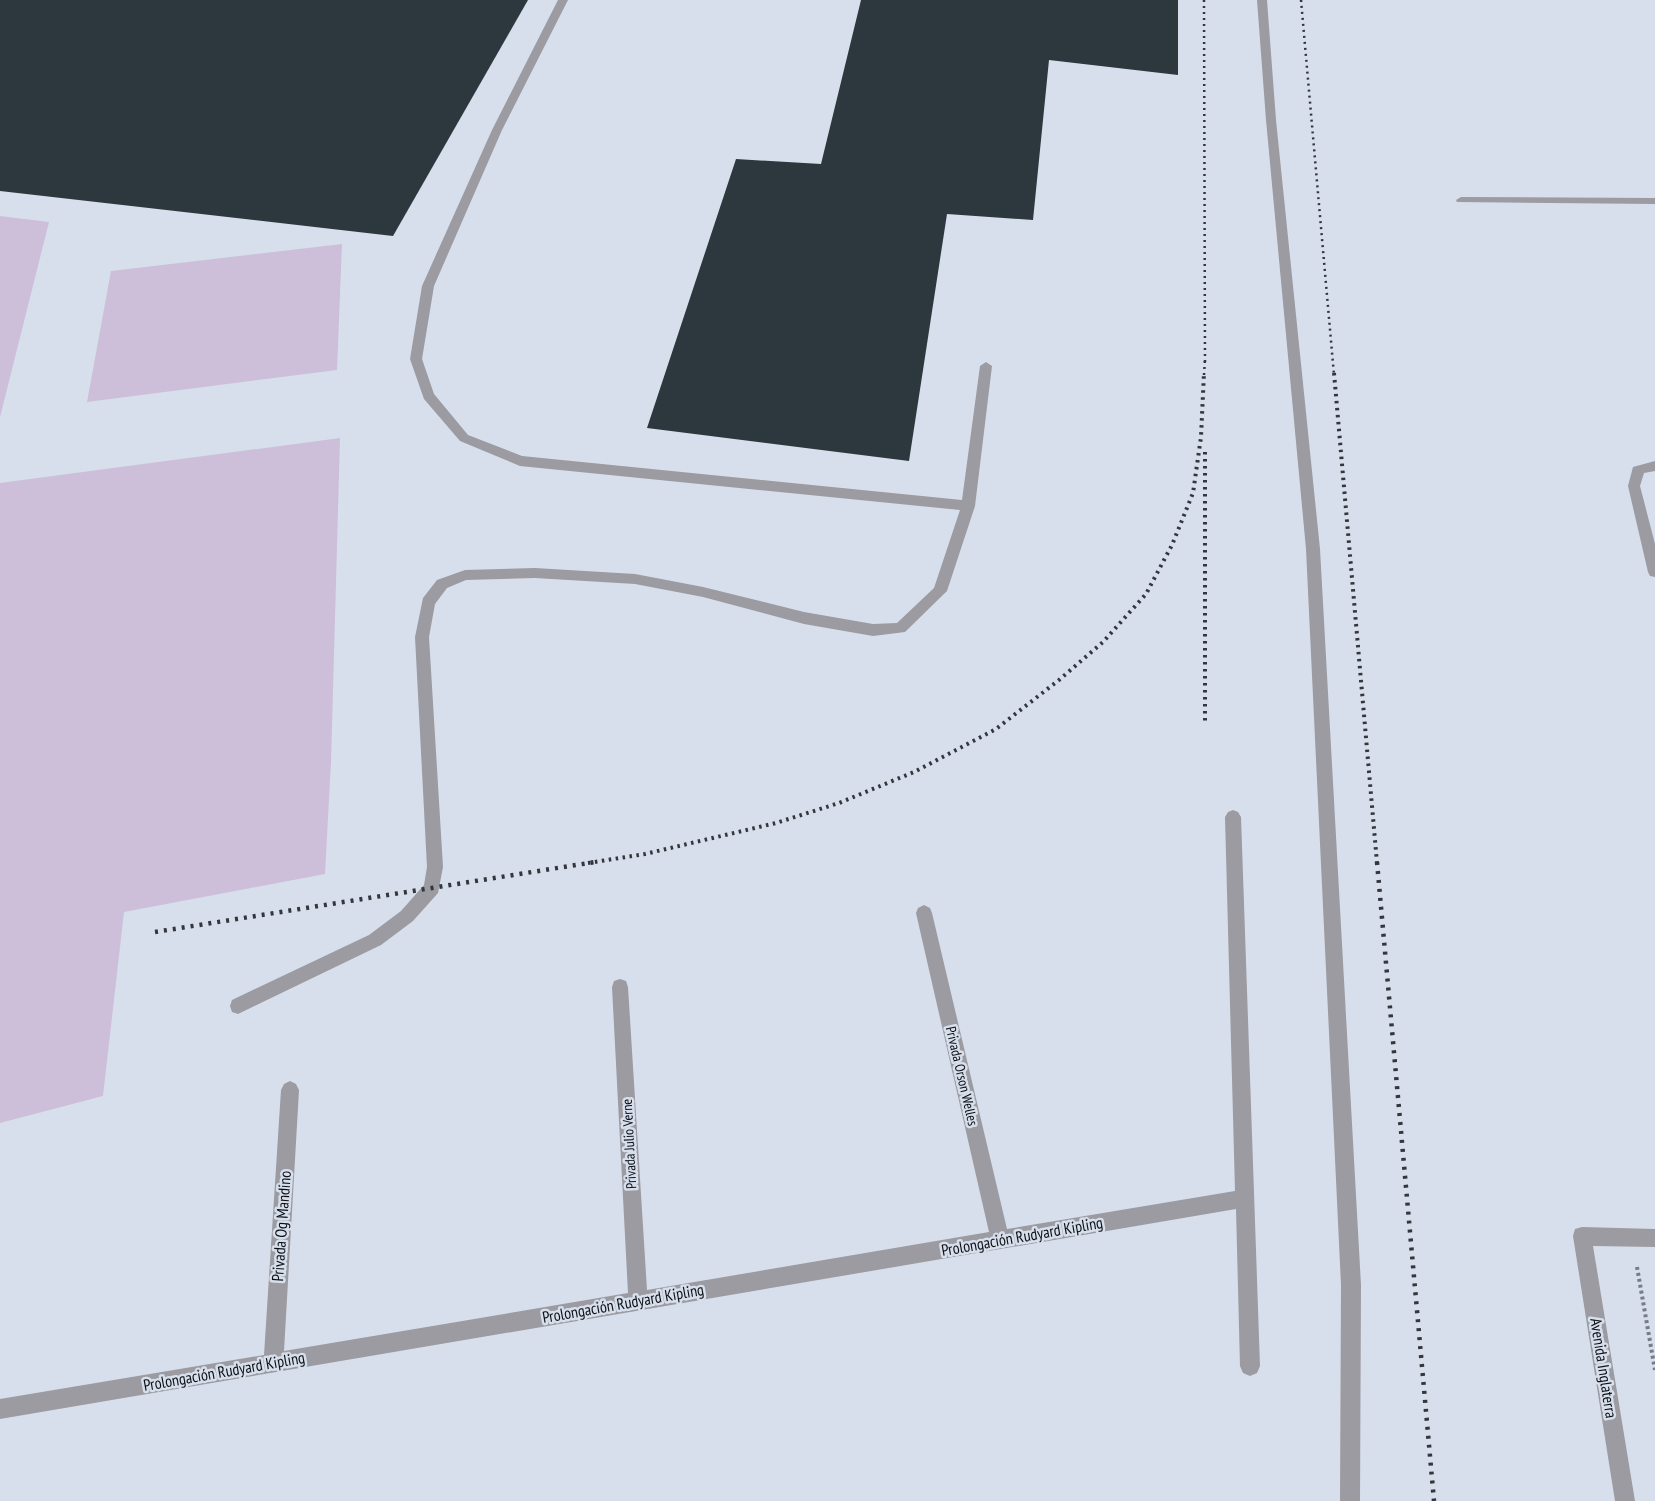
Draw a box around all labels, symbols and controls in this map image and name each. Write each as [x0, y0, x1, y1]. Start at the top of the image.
street label: Privada Orson Welles [942, 1025, 982, 1128]
street label: Privada Julio Verne [618, 1098, 640, 1190]
street label: Privada Og Mandino [267, 1170, 295, 1282]
street label: Prolongación Rudyard Kipling [940, 1212, 1104, 1260]
street label: Prolongación Rudyard Kipling [541, 1279, 705, 1327]
street label: Avenida Inglaterra [1586, 1317, 1622, 1419]
street label: Prolongación Rudyard Kipling [142, 1347, 306, 1395]

